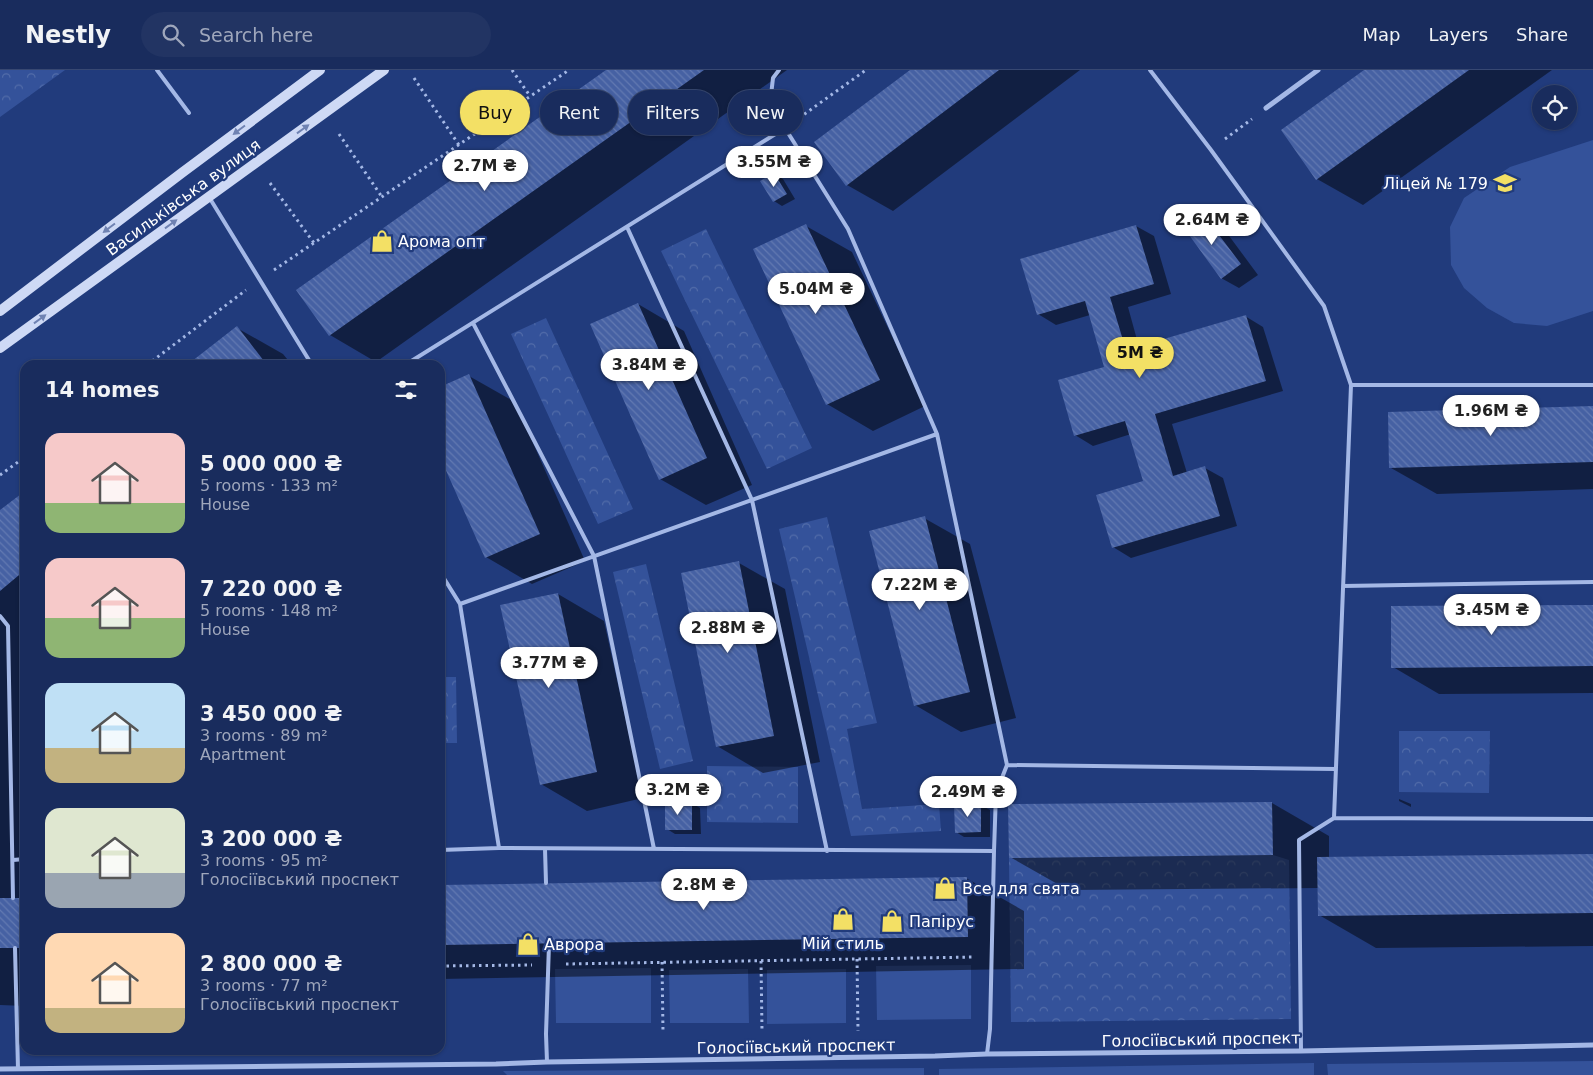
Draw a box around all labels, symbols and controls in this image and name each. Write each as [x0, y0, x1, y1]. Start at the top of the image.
search box [141, 12, 491, 57]
text: Nestly [25, 21, 111, 49]
icon: search [159, 21, 187, 49]
text: Search here [199, 24, 313, 46]
text: Map [1362, 24, 1400, 45]
text: Layers [1428, 24, 1488, 45]
text: Share [1516, 24, 1568, 45]
map controls [1532, 85, 1577, 130]
button: locate [1532, 85, 1577, 130]
chip: Buy [460, 90, 530, 135]
chip: Rent [540, 90, 618, 135]
chip: Filters [628, 90, 718, 135]
chip: New [728, 90, 803, 135]
one-way arrow [296, 124, 310, 134]
one-way arrow [232, 125, 246, 135]
street label: Васильківська вулиця [102, 135, 264, 260]
pin: 3.55M ₴ [728, 146, 820, 188]
pin: 2.7M ₴ [444, 150, 526, 192]
text: 3.55M ₴ [737, 152, 811, 171]
text: 2.7M ₴ [453, 156, 517, 175]
school or university icon: Ліцей № 179 [1492, 170, 1518, 196]
place label: Ліцей № 179 [1383, 174, 1488, 193]
pin: 2.64M ₴ [1166, 204, 1258, 246]
text: 2.64M ₴ [1175, 210, 1249, 229]
one-way arrow [164, 219, 178, 229]
one-way arrow [102, 223, 116, 233]
shop icon: Арома опт [369, 228, 395, 254]
place label: Арома опт [398, 232, 485, 251]
pin: 5.04M ₴ [770, 272, 862, 315]
text: 5.04M ₴ [779, 279, 853, 298]
one-way arrow [33, 314, 46, 324]
pin: 5M ₴ [1110, 336, 1170, 379]
text: 5M ₴ [1117, 343, 1163, 362]
pin: 3.84M ₴ [603, 348, 695, 391]
text: 3.84M ₴ [612, 355, 686, 374]
icon: filters [392, 376, 420, 404]
text: 14 homes [45, 378, 160, 402]
pin: 1.96M ₴ [1445, 394, 1537, 437]
text: 1.96M ₴ [1454, 401, 1528, 420]
text: 5 000 000 ₴ [200, 452, 342, 476]
icon: home [85, 453, 145, 513]
text: 5 rooms · 133 m² [200, 476, 338, 495]
text: House [200, 495, 250, 514]
pin: 7.22M ₴ [874, 568, 966, 611]
text: 7.22M ₴ [883, 575, 957, 594]
text: 7 220 000 ₴ [200, 577, 342, 601]
icon: home [85, 578, 145, 638]
pin: 3.45M ₴ [1446, 594, 1538, 636]
text: 3.45M ₴ [1455, 600, 1529, 619]
text: 5 rooms · 148 m² [200, 601, 338, 620]
pin: 2.88M ₴ [682, 612, 774, 654]
text: 2.88M ₴ [691, 618, 765, 637]
text: House [200, 620, 250, 639]
pin: 3.77M ₴ [503, 646, 595, 689]
text: 3.77M ₴ [512, 653, 586, 672]
text: 3 450 000 ₴ [200, 702, 342, 726]
icon: home [85, 703, 145, 763]
text: 3 rooms · 89 m² [200, 726, 328, 745]
text: Apartment [200, 745, 286, 764]
pin: 3.2M ₴ [637, 774, 719, 816]
pin: 2.49M ₴ [922, 776, 1014, 818]
text: 3.2M ₴ [646, 780, 710, 799]
text: 2.49M ₴ [931, 782, 1005, 801]
text: 3 200 000 ₴ [200, 827, 342, 851]
icon: home [85, 828, 145, 888]
text: 3 rooms · 95 m² [200, 851, 328, 870]
pin: 2.8M ₴ [663, 868, 745, 911]
text: Голосіївський проспект [200, 870, 399, 889]
text: 2.8M ₴ [672, 875, 736, 894]
shop icon: Все для свята [932, 875, 958, 901]
place label: Все для свята [962, 879, 1080, 898]
shop icon: Мій стиль [830, 906, 856, 932]
shop icon: Папірус [879, 908, 905, 934]
place label: Папірус [909, 912, 974, 931]
shop icon: Аврора [515, 931, 541, 957]
place label: Мій стиль [802, 934, 884, 953]
place label: Аврора [544, 935, 604, 954]
text: 2 800 000 ₴ [200, 952, 342, 976]
icon: home [85, 953, 145, 1013]
text: 3 rooms · 77 m² [200, 976, 328, 995]
text: Голосіївський проспект [200, 995, 399, 1014]
street label: Голосіївський проспект [1101, 1028, 1301, 1051]
street label: Голосіївський проспект [696, 1035, 896, 1058]

